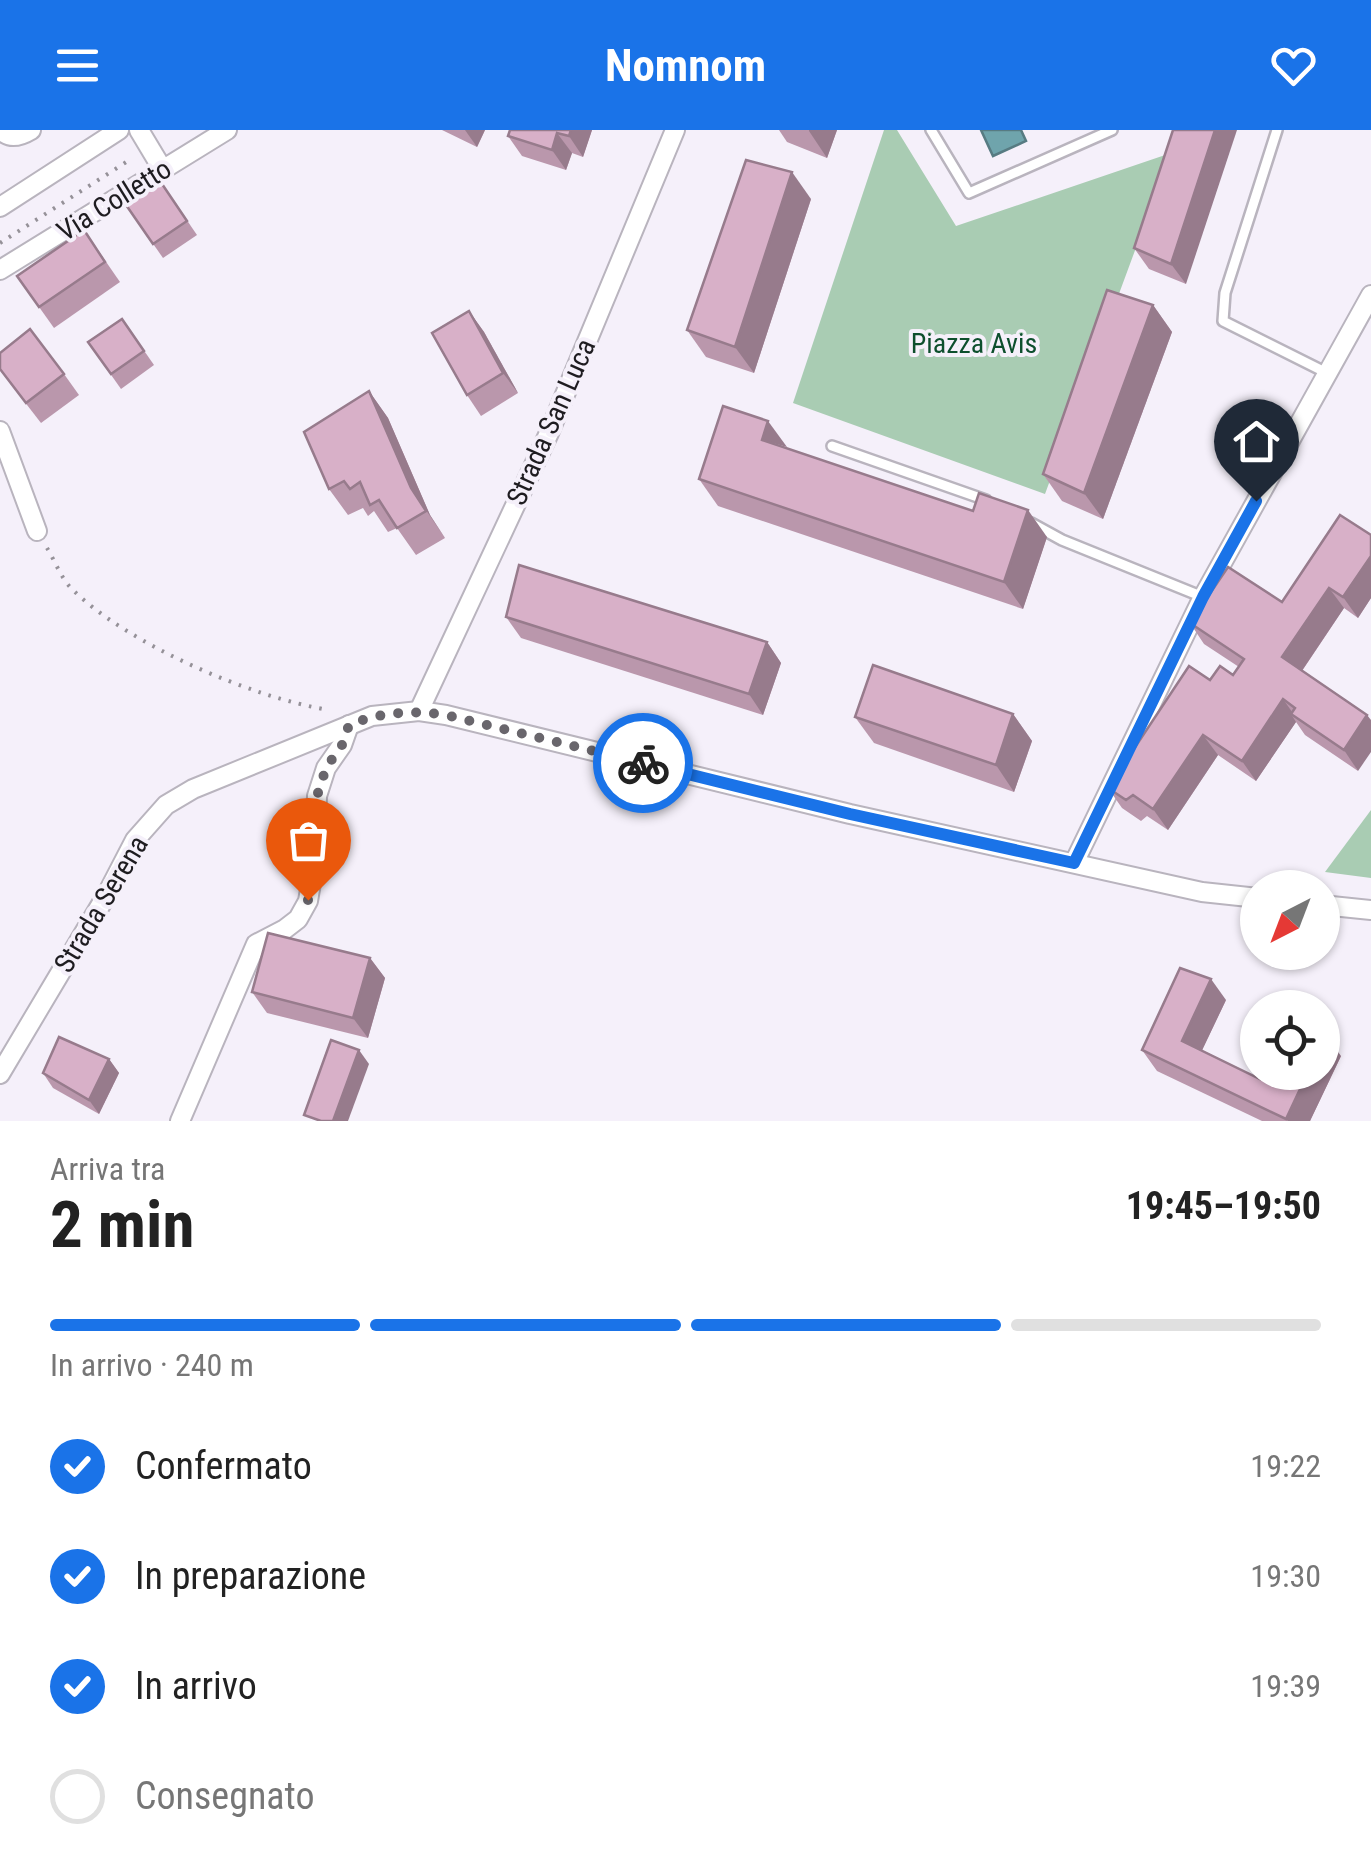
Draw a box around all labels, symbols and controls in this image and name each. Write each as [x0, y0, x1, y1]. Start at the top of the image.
icon: menu [50, 38, 105, 93]
icon: heart [1266, 38, 1321, 93]
text: Nomnom [605, 39, 766, 92]
street label: Via Colletto [51, 152, 177, 248]
park label: Piazza Avis [911, 327, 1037, 360]
street label: Strada San Luca [500, 334, 602, 510]
pin [1214, 399, 1299, 502]
icon: home [1229, 414, 1284, 469]
courier [593, 713, 693, 813]
icon: bike [616, 736, 671, 791]
pin [266, 798, 351, 901]
icon: bag [281, 813, 336, 868]
street label: Strada Serena [47, 830, 155, 978]
north arrow [1240, 870, 1340, 970]
map controls [1240, 870, 1340, 1090]
button: locate [1240, 990, 1340, 1090]
text: Arriva tra [50, 1150, 165, 1188]
text: 19:45–19:50 [1126, 1184, 1321, 1228]
text: 2 min [50, 1187, 194, 1263]
text: In arrivo · 240 m [50, 1346, 254, 1384]
icon: check [50, 1439, 105, 1494]
text: Confermato [135, 1444, 312, 1488]
text: 19:22 [1250, 1447, 1321, 1485]
icon: check [50, 1549, 105, 1604]
text: In preparazione [135, 1554, 366, 1598]
text: 19:30 [1250, 1557, 1321, 1595]
icon: check [50, 1659, 105, 1714]
text: In arrivo [135, 1664, 257, 1708]
text: 19:39 [1250, 1667, 1321, 1705]
text: Consegnato [135, 1774, 314, 1818]

